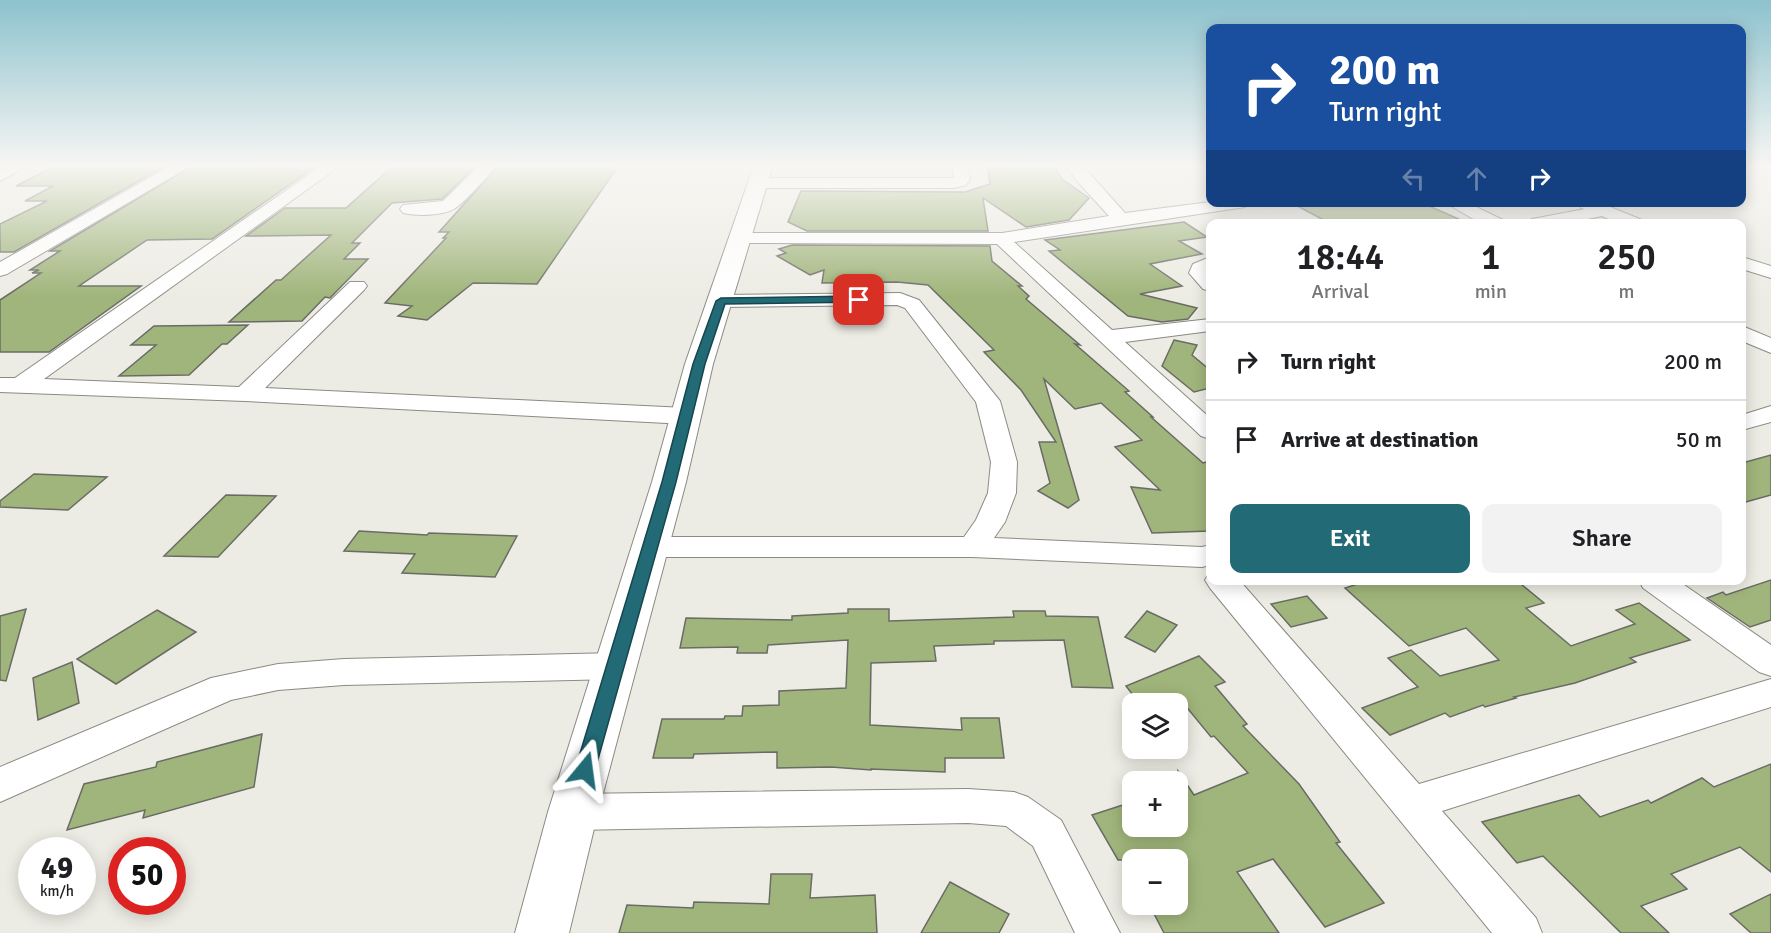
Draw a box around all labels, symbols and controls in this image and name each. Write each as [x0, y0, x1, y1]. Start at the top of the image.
text: 200 m [1329, 45, 1440, 96]
icon: right [1230, 48, 1308, 126]
text: Turn right [1329, 96, 1442, 129]
icon: left [1397, 162, 1430, 195]
icon: ahead [1460, 162, 1493, 195]
icon: right [1523, 162, 1556, 195]
text: 18:44 [1296, 235, 1384, 280]
text: 1 [1481, 235, 1501, 280]
text: 250 [1597, 235, 1656, 280]
pin [833, 274, 884, 325]
text: Arrival [1312, 279, 1369, 304]
text: min [1475, 279, 1507, 304]
text: m [1618, 279, 1634, 304]
icon: arrive [842, 283, 875, 316]
icon: right [1230, 345, 1263, 378]
text: Turn right [1281, 348, 1376, 375]
text: 200 m [1664, 348, 1722, 375]
icon: arrive [1230, 423, 1263, 456]
text: Arrive at destination [1281, 426, 1478, 453]
text: 50 m [1676, 426, 1722, 453]
button: Exit [1230, 504, 1470, 573]
button: Share [1482, 504, 1722, 573]
map controls [1122, 693, 1188, 915]
button: layers [1122, 693, 1188, 759]
position arrow [553, 738, 617, 802]
button: + [1122, 771, 1188, 837]
speed limit sign: 50 [108, 837, 186, 915]
button: − [1122, 849, 1188, 915]
text: 49 [41, 850, 73, 887]
text: km/h [40, 882, 74, 900]

